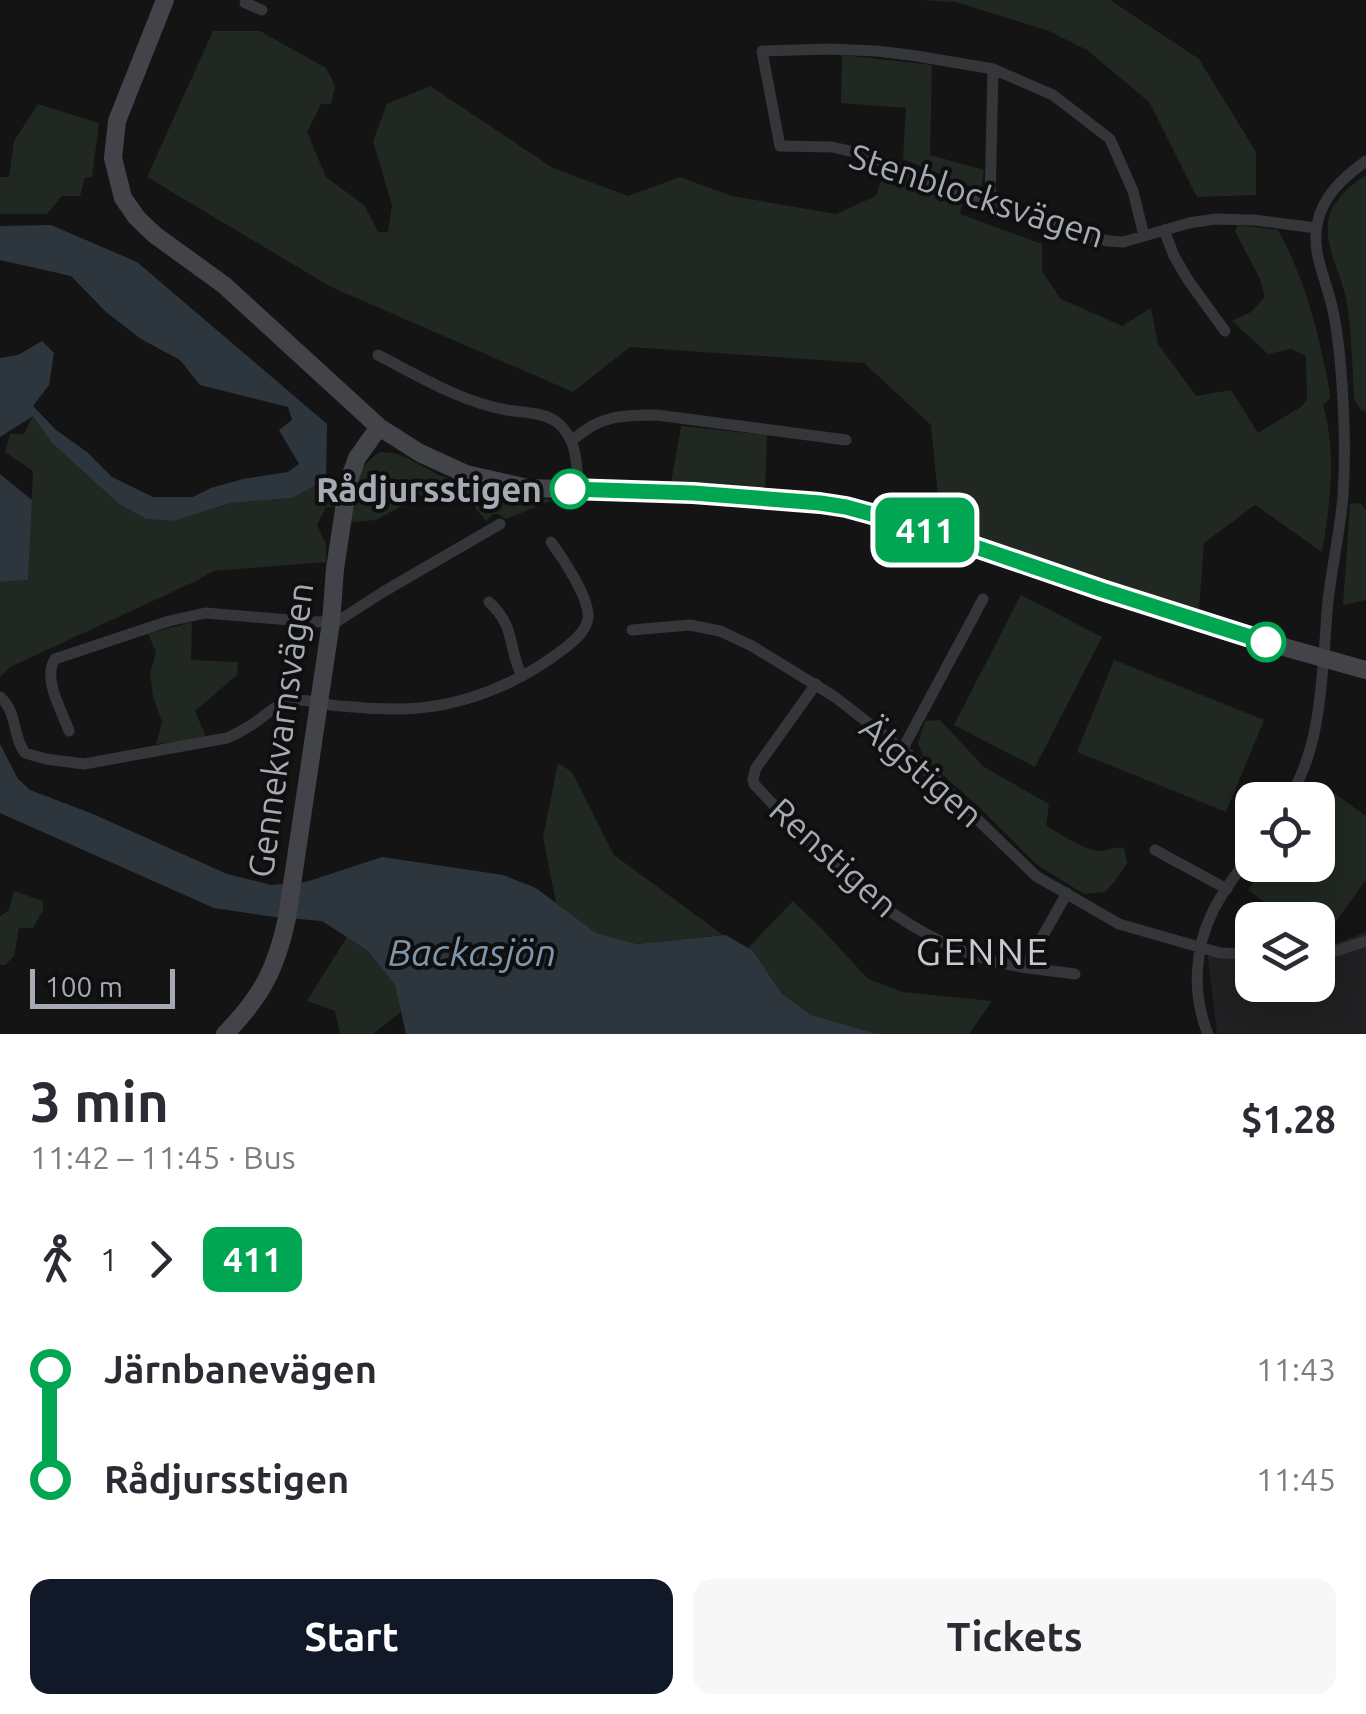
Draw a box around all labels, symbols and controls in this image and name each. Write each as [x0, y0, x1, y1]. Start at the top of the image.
street label: Stenblocksvägen [845, 135, 1109, 255]
place label: Rådjursstigen [316, 469, 542, 509]
marker: Rådjursstigen [551, 470, 589, 508]
line badge: 411 [868, 498, 982, 562]
text: 411 [895, 510, 955, 550]
street label: Gennekvarnsvägen [239, 580, 321, 880]
unlabelled marker [1247, 623, 1285, 661]
street label: Älgstigen [853, 707, 991, 835]
map controls [1235, 782, 1335, 1002]
button: locate [1235, 782, 1335, 882]
street label: Renstigen [762, 789, 906, 925]
button: layers [1235, 902, 1335, 1002]
district label: GENNE [916, 930, 1050, 972]
water label: Backasjön [388, 931, 556, 973]
scale bar [30, 964, 175, 1008]
text: 100 m [45, 971, 123, 1002]
text: 3 min [30, 1071, 169, 1132]
text: $1.28 [1241, 1098, 1336, 1140]
text: 11:42 – 11:45 · Bus [30, 1139, 296, 1175]
icon: walk [30, 1232, 85, 1287]
icon: forward [133, 1232, 188, 1287]
text: 411 [223, 1239, 282, 1279]
text: 1 [100, 1241, 118, 1277]
text: Järnbanevägen [104, 1348, 377, 1390]
text: 11:43 [1256, 1351, 1336, 1387]
text: Rådjursstigen [104, 1458, 349, 1500]
text: 11:45 [1256, 1461, 1336, 1497]
button: Start [30, 1579, 673, 1694]
button: Tickets [693, 1579, 1336, 1694]

